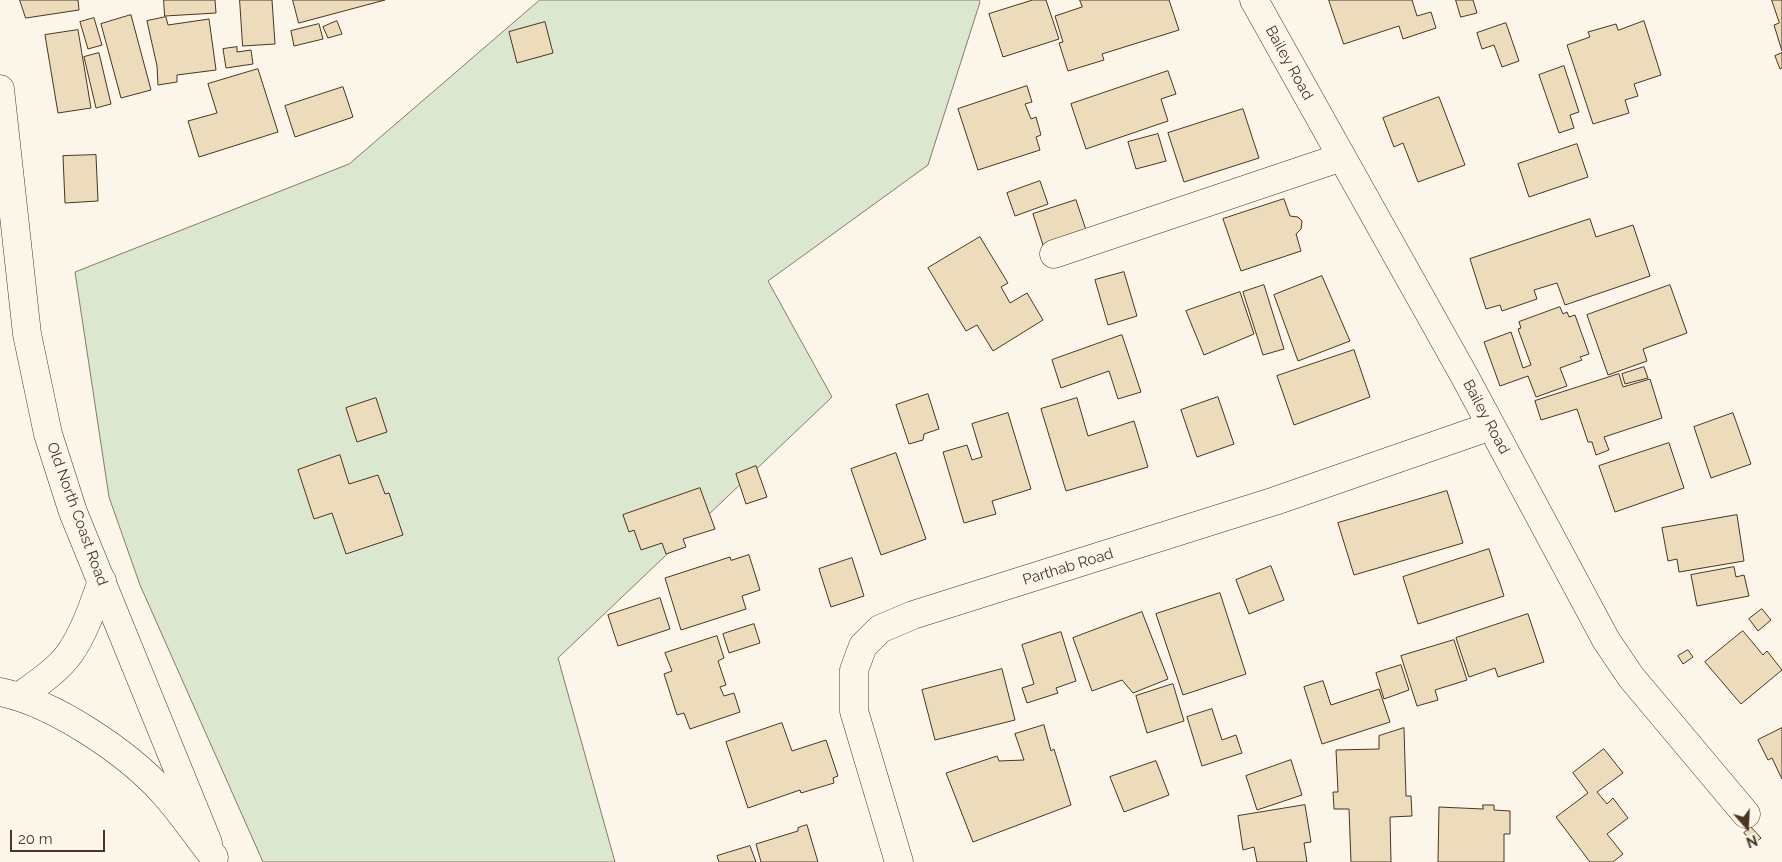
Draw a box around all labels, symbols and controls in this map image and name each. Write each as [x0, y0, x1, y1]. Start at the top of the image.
street label: Bailey Road [1261, 23, 1317, 103]
street label: Bailey Road [1459, 377, 1513, 457]
street label: Old North Coast Road [43, 440, 111, 588]
street label: Parthab Road [1021, 545, 1115, 589]
north arrow [1722, 802, 1772, 852]
scale bar [12, 820, 108, 852]
text: 20 m [18, 830, 53, 848]
text: N [1744, 832, 1760, 850]

